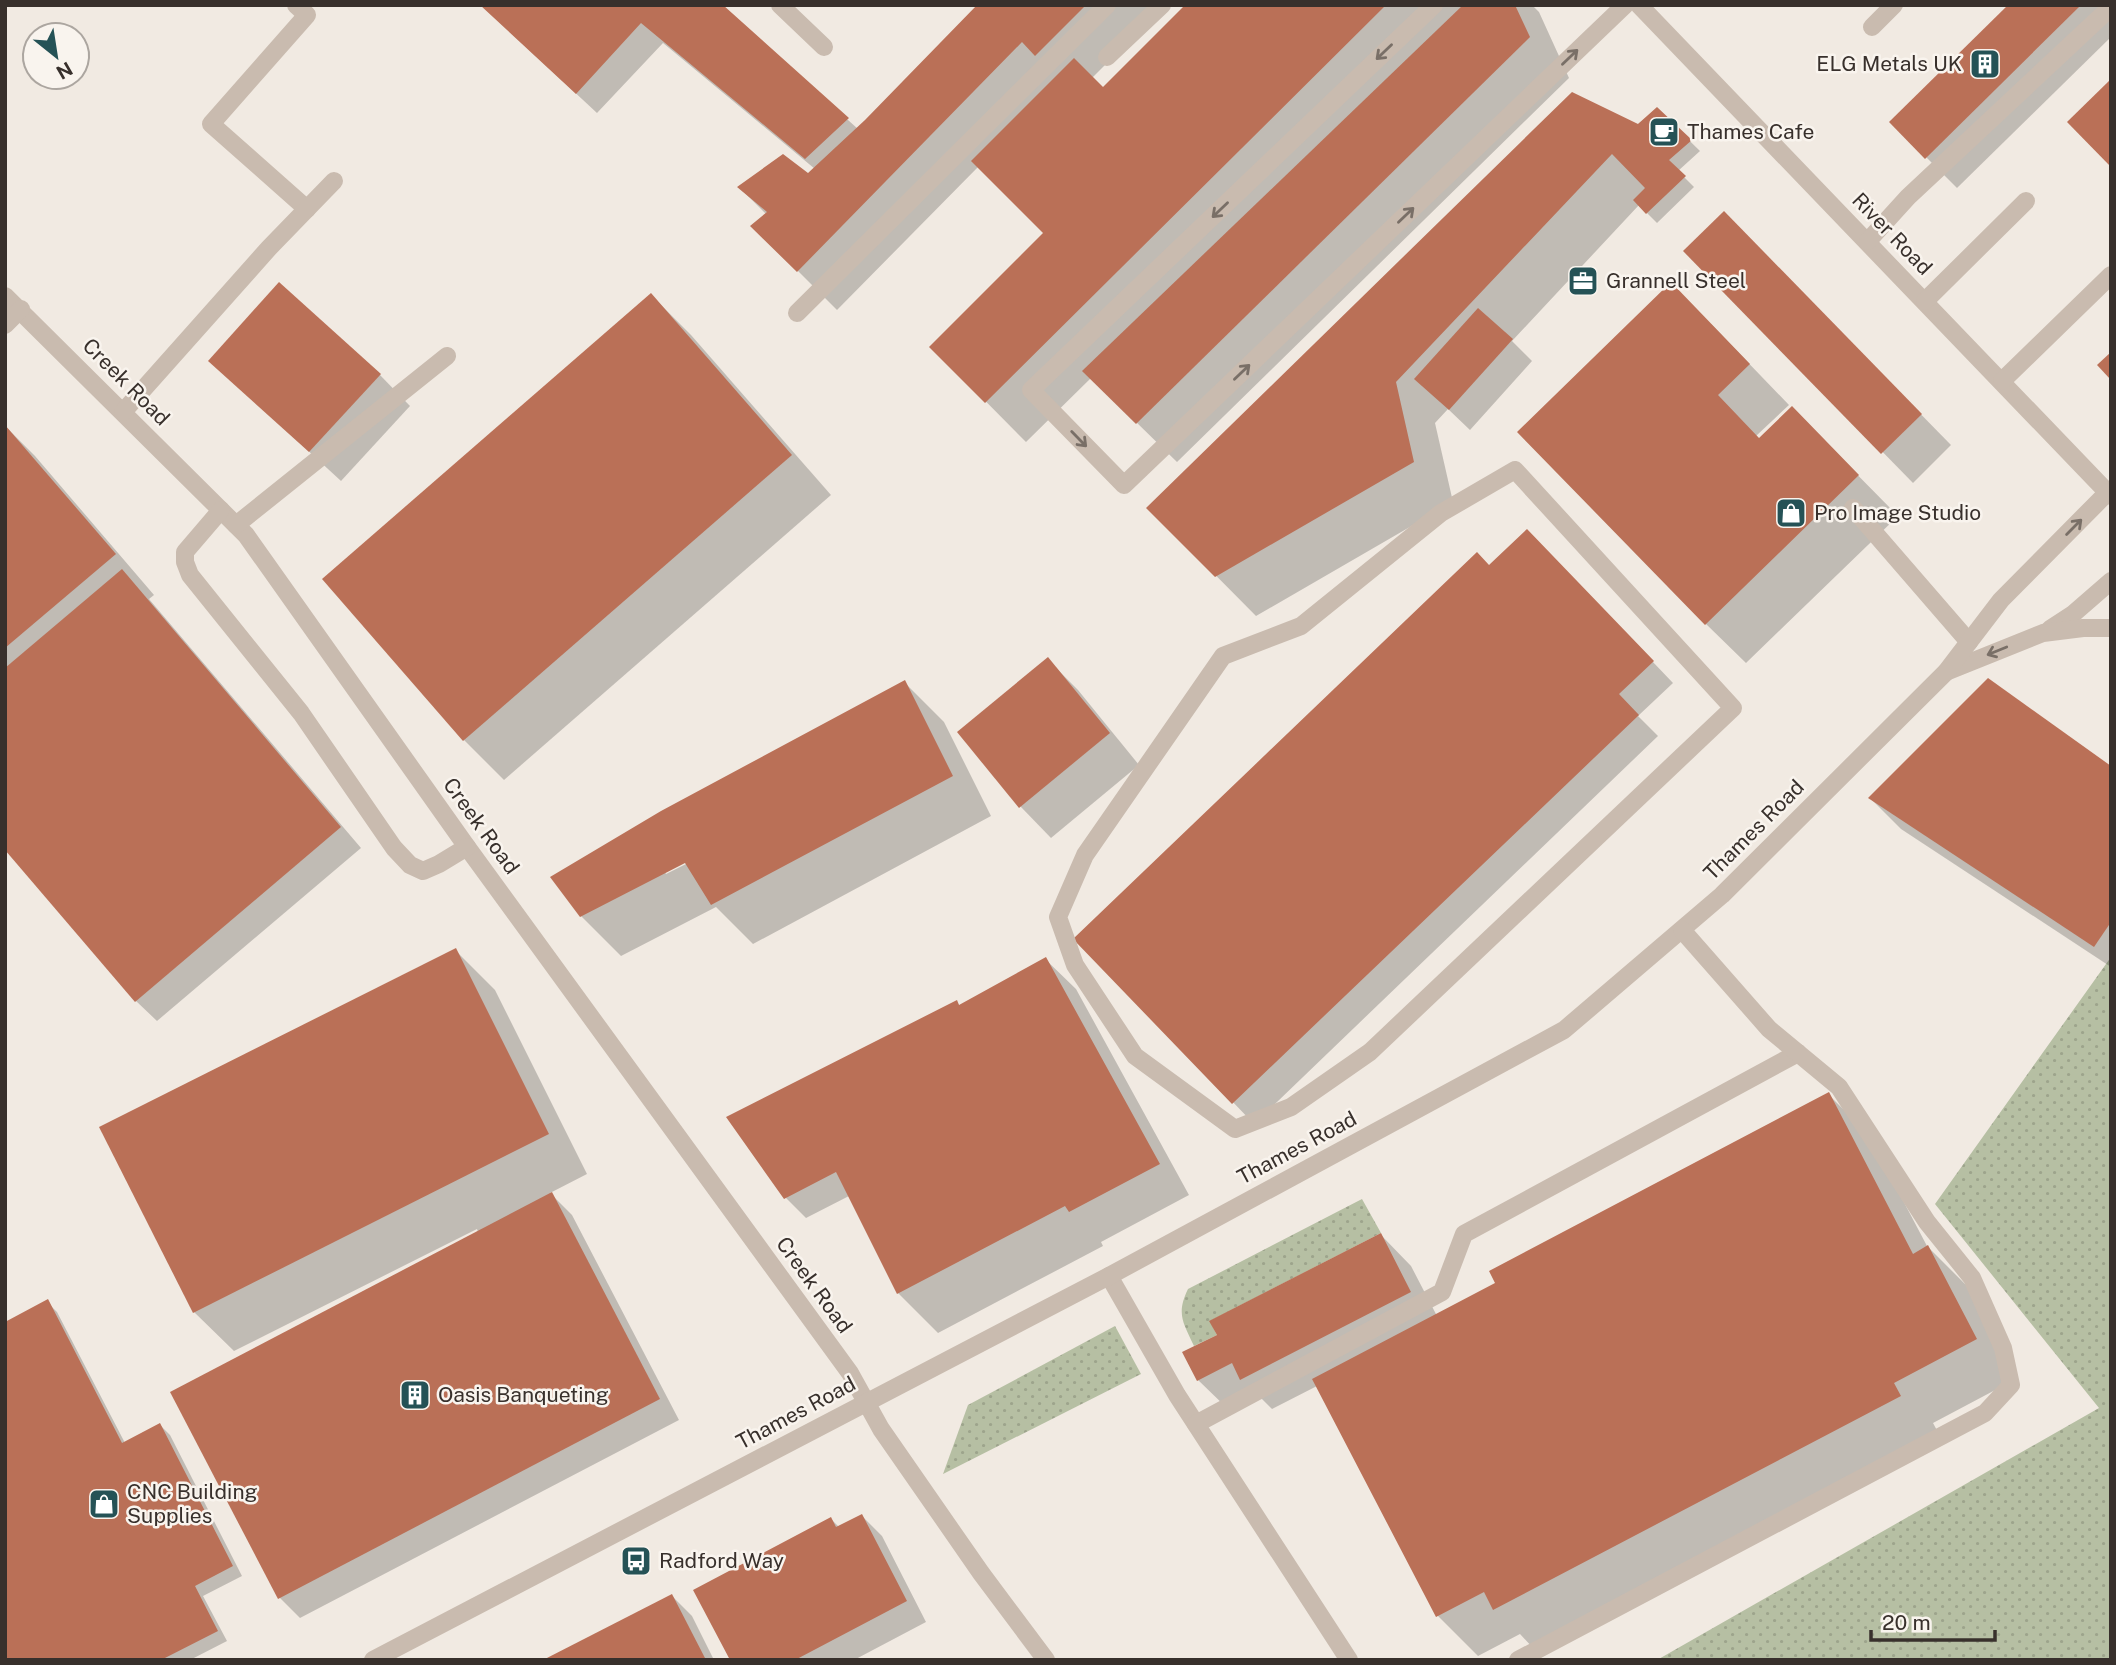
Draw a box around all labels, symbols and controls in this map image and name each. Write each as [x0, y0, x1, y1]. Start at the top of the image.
north arrow [21, 21, 91, 91]
one-way arrow [1376, 44, 1393, 61]
building icon: ELG Metals UK [1968, 47, 2002, 81]
one-way arrow [1561, 49, 1578, 66]
place label: ELG Metals UK [1816, 51, 1962, 76]
text: N [53, 57, 76, 84]
cafe icon: Thames Cafe [1647, 115, 1681, 149]
place label: Thames Cafe [1687, 119, 1814, 144]
street label: River Road [1847, 187, 1938, 280]
one-way arrow [1212, 201, 1229, 218]
one-way arrow [1397, 206, 1414, 223]
office icon: Grannell Steel [1566, 264, 1600, 298]
place label: Grannell Steel [1606, 268, 1746, 293]
street label: Creek Road [78, 333, 175, 430]
one-way arrow [1233, 364, 1250, 381]
one-way arrow [1070, 430, 1087, 447]
shop icon: Pro Image Studio [1774, 496, 1808, 530]
place label: Pro Image Studio [1814, 500, 1981, 525]
one-way arrow [2065, 519, 2082, 536]
one-way arrow [1987, 646, 2009, 659]
street label: Creek Road [438, 773, 525, 879]
street label: Thames Road [1698, 774, 1809, 885]
street label: Thames Road [1233, 1106, 1361, 1189]
street label: Creek Road [771, 1232, 858, 1338]
street label: Thames Road [732, 1371, 860, 1454]
building icon: Oasis Banqueting [398, 1378, 432, 1412]
place label: Oasis Banqueting [438, 1382, 609, 1407]
place label: CNC Building Supplies [127, 1479, 258, 1528]
shop icon: CNC Building Supplies [87, 1487, 121, 1521]
bus stop icon: Radford Way [619, 1544, 653, 1578]
place label: Radford Way [659, 1548, 784, 1573]
scale bar [1871, 1598, 1995, 1642]
text: 20 m [1882, 1610, 1931, 1635]

